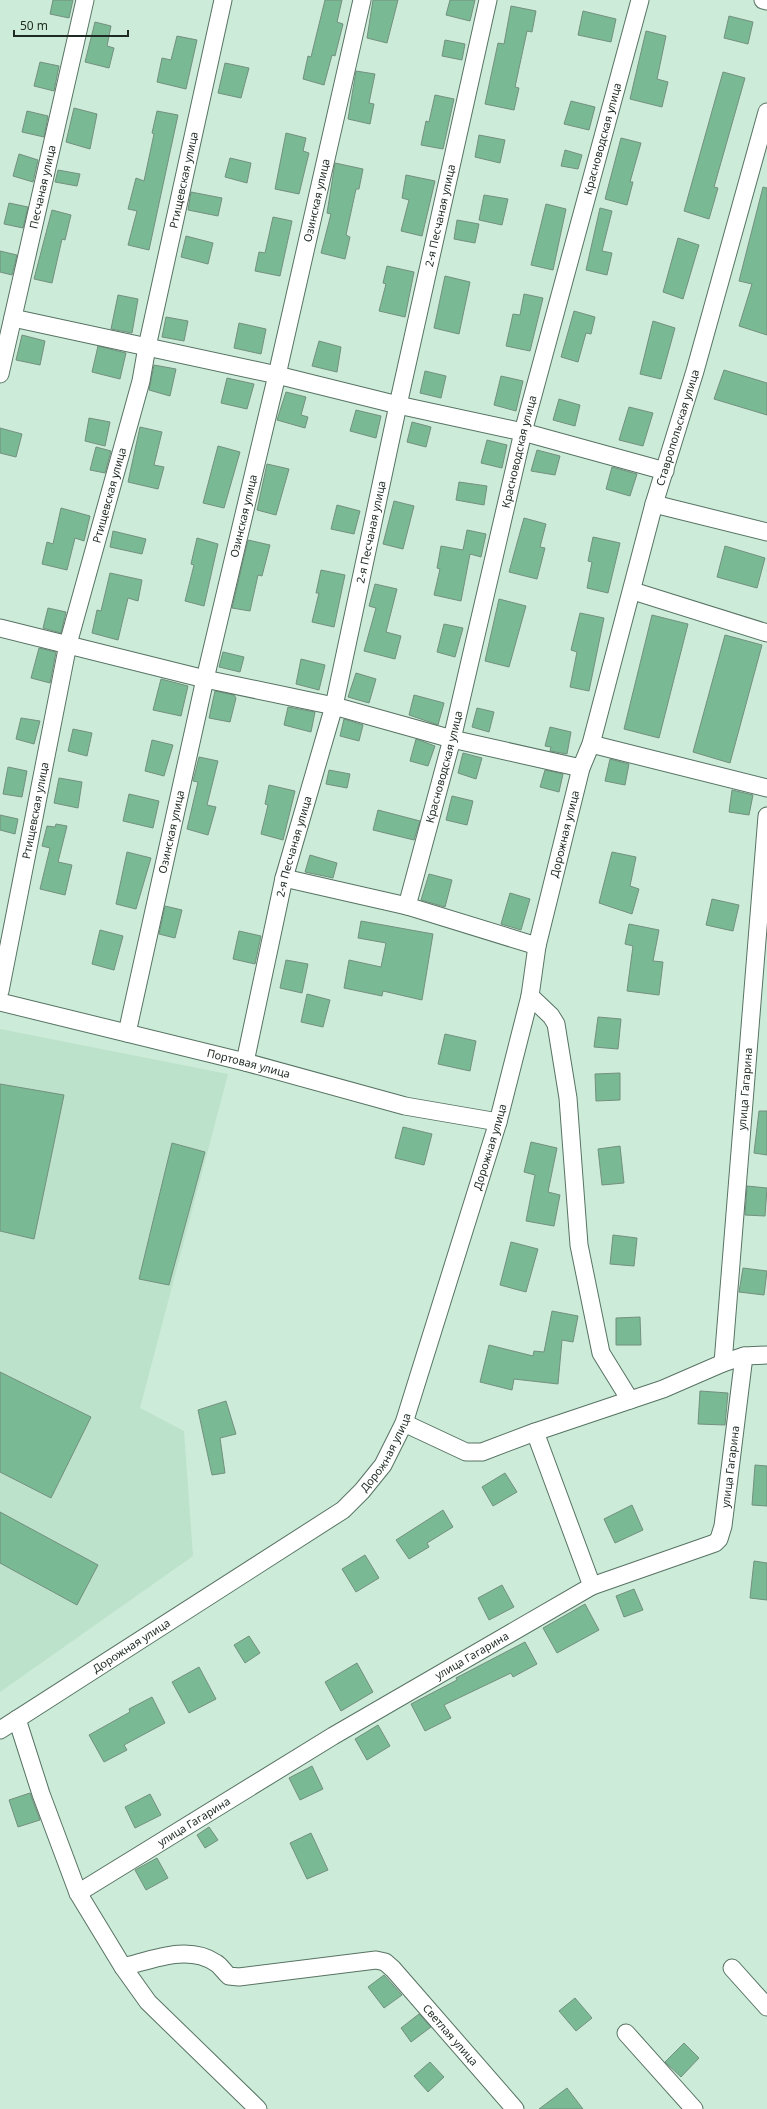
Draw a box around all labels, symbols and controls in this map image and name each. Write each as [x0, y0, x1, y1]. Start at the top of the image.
scale bar [14, 12, 128, 38]
text: 50 m [20, 17, 48, 34]
street label: Красноводская улица [580, 81, 624, 196]
street label: Ртищевская улица [165, 130, 201, 230]
street label: Песчаная улица [25, 143, 59, 230]
street label: Озинская улица [299, 157, 333, 243]
street label: 2-я Песчаная улица [421, 163, 458, 268]
street label: Ставропольская улица [652, 367, 702, 488]
street label: Красноводская улица [498, 394, 540, 509]
street label: Ртищевская улица [88, 446, 129, 545]
street label: Озинская улица [226, 473, 260, 559]
street label: 2-я Песчаная улица [352, 479, 389, 585]
street label: Красноводская улица [422, 709, 465, 825]
street label: Ртищевская улица [18, 761, 52, 860]
street label: Озинская улица [154, 789, 187, 875]
street label: Дорожная улица [546, 789, 582, 879]
street label: 2-я Песчаная улица [272, 794, 315, 898]
street label: Портовая улица [205, 1045, 292, 1081]
street label: улица Гагарина [734, 1047, 755, 1131]
street label: Дорожная улица [469, 1102, 509, 1192]
street label: Дорожная улица [356, 1411, 414, 1495]
street label: улица Гагарина [717, 1425, 742, 1509]
street label: Дорожная улица [89, 1615, 173, 1676]
street label: улица Гагарина [432, 1628, 511, 1682]
street label: улица Гагарина [154, 1793, 233, 1849]
street label: Светлая улица [420, 2001, 482, 2069]

